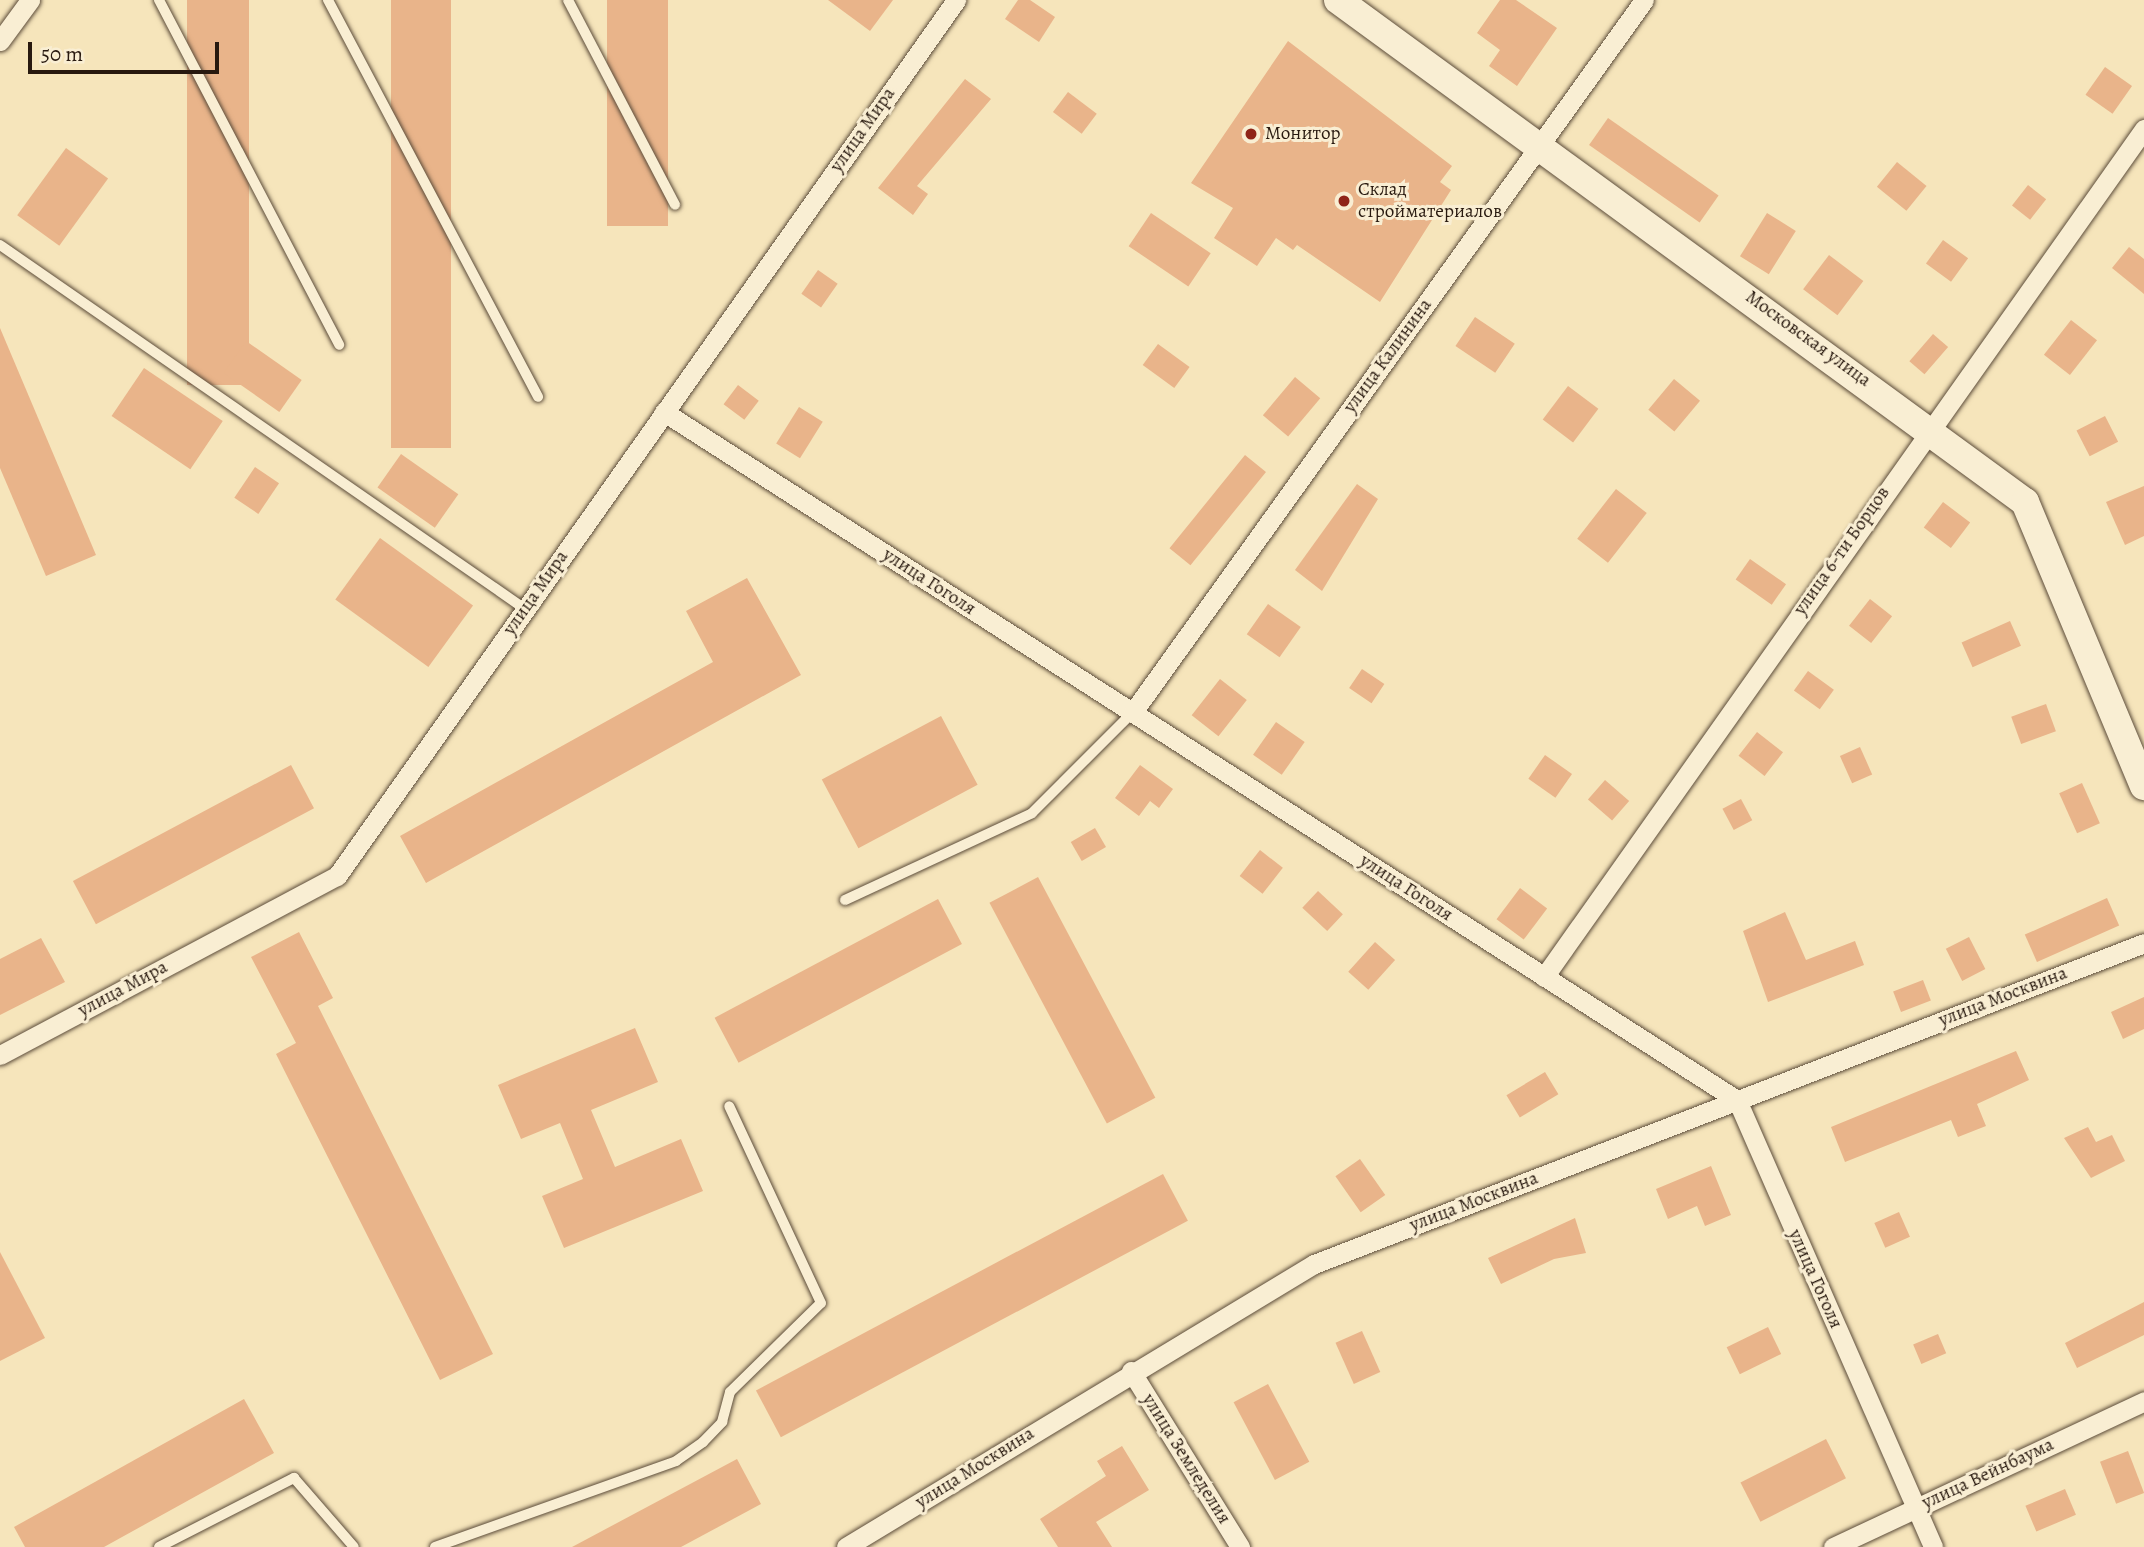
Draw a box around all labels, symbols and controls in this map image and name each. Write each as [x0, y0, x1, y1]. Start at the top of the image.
scale bar [32, 28, 222, 72]
text: 50 m [41, 40, 83, 68]
street label: улица Мира [826, 83, 900, 177]
place label: Монитор [1265, 123, 1341, 145]
marker: Монитор [1243, 126, 1259, 142]
place label: Склад стройматериалов [1358, 179, 1502, 223]
marker: Склад стройматериалов [1336, 193, 1352, 209]
street label: Московская улица [1741, 286, 1875, 392]
street label: улица Калинина [1339, 294, 1437, 418]
street label: улица 6-ти Борцов [1789, 482, 1895, 620]
street label: улица Гоголя [878, 544, 980, 620]
street label: улица Мира [499, 546, 573, 640]
street label: улица Гоголя [1355, 850, 1457, 926]
street label: улица Мира [74, 956, 172, 1022]
street label: улица Москвина [1936, 962, 2070, 1032]
street label: улица Москвина [1407, 1167, 1541, 1237]
street label: улица Гоголя [1783, 1226, 1847, 1332]
street label: улица Земледелия [1137, 1390, 1235, 1528]
street label: улица Москвина [911, 1422, 1039, 1514]
street label: улица Вейнбаума [1918, 1434, 2058, 1514]

